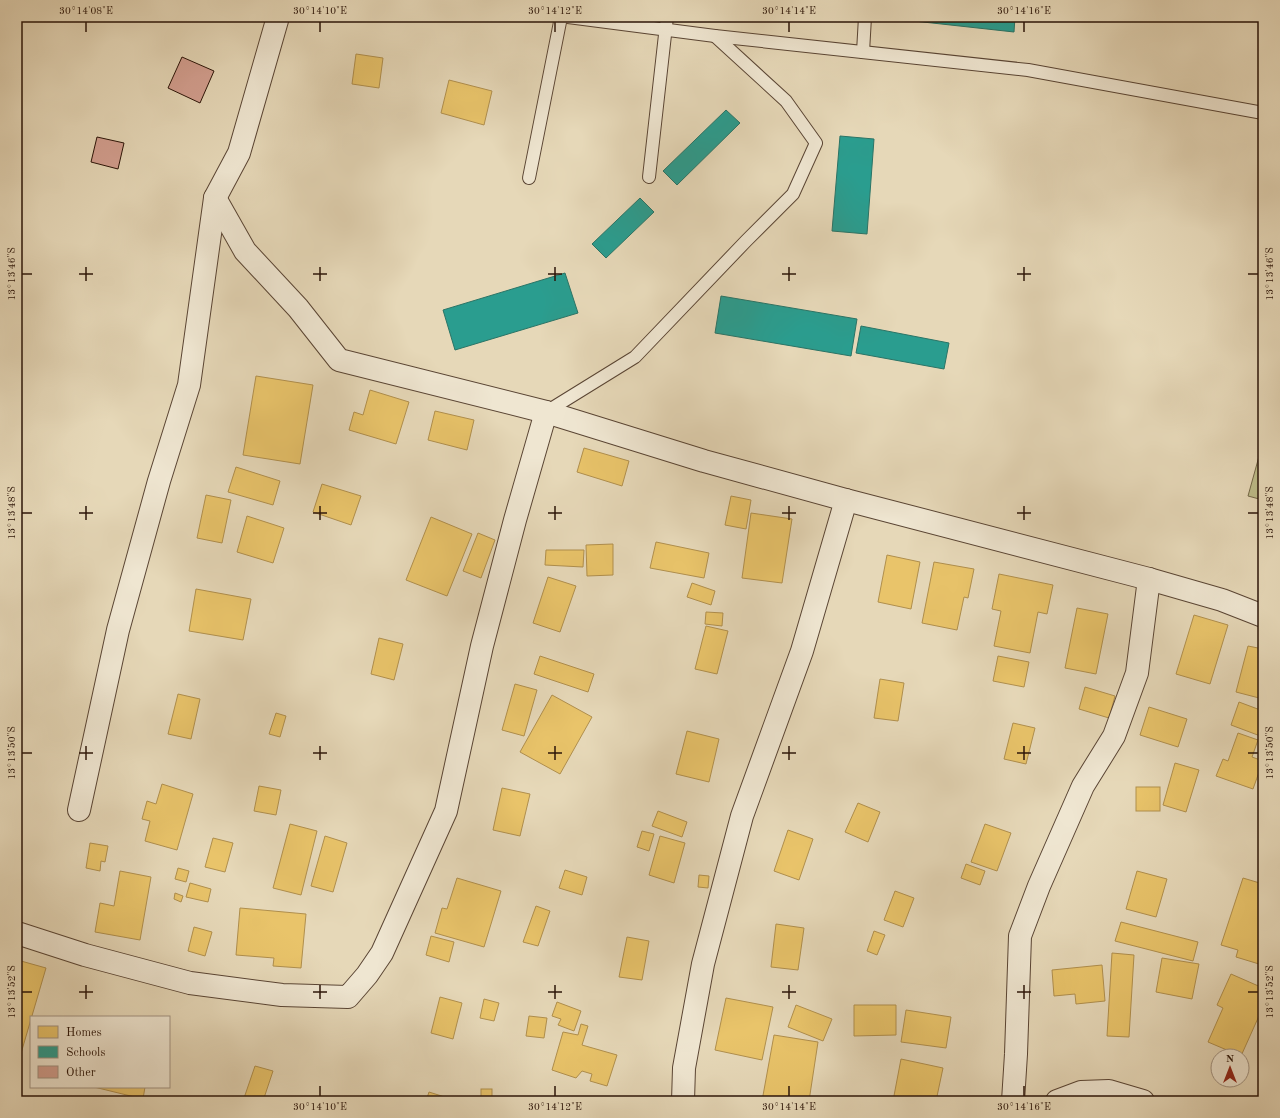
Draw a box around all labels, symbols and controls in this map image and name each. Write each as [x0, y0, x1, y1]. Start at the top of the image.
text: 30°14'08"E [59, 6, 113, 16]
text: 30°14'10"E [293, 6, 347, 16]
text: 30°14'12"E [528, 6, 582, 16]
text: 30°14'14"E [762, 6, 816, 16]
text: 30°14'16"E [997, 6, 1051, 16]
text: 13°13'46"S [7, 247, 17, 301]
text: 13°13'46"S [1265, 247, 1275, 301]
text: 13°13'48"S [7, 486, 17, 540]
text: 13°13'48"S [1265, 486, 1275, 540]
text: 13°13'50"S [7, 726, 17, 780]
text: 13°13'50"S [1265, 726, 1275, 780]
text: 13°13'52"S [7, 965, 17, 1019]
text: 13°13'52"S [1265, 965, 1275, 1019]
legend [30, 1016, 170, 1088]
text: Homes [66, 1027, 102, 1039]
text: Schools [66, 1047, 106, 1059]
north arrow [1210, 1048, 1250, 1088]
text: N [1226, 1054, 1235, 1065]
text: Other [66, 1067, 96, 1079]
text: 30°14'10"E [293, 1102, 347, 1112]
text: 30°14'12"E [528, 1102, 582, 1112]
text: 30°14'14"E [762, 1102, 816, 1112]
text: 30°14'16"E [997, 1102, 1051, 1112]

